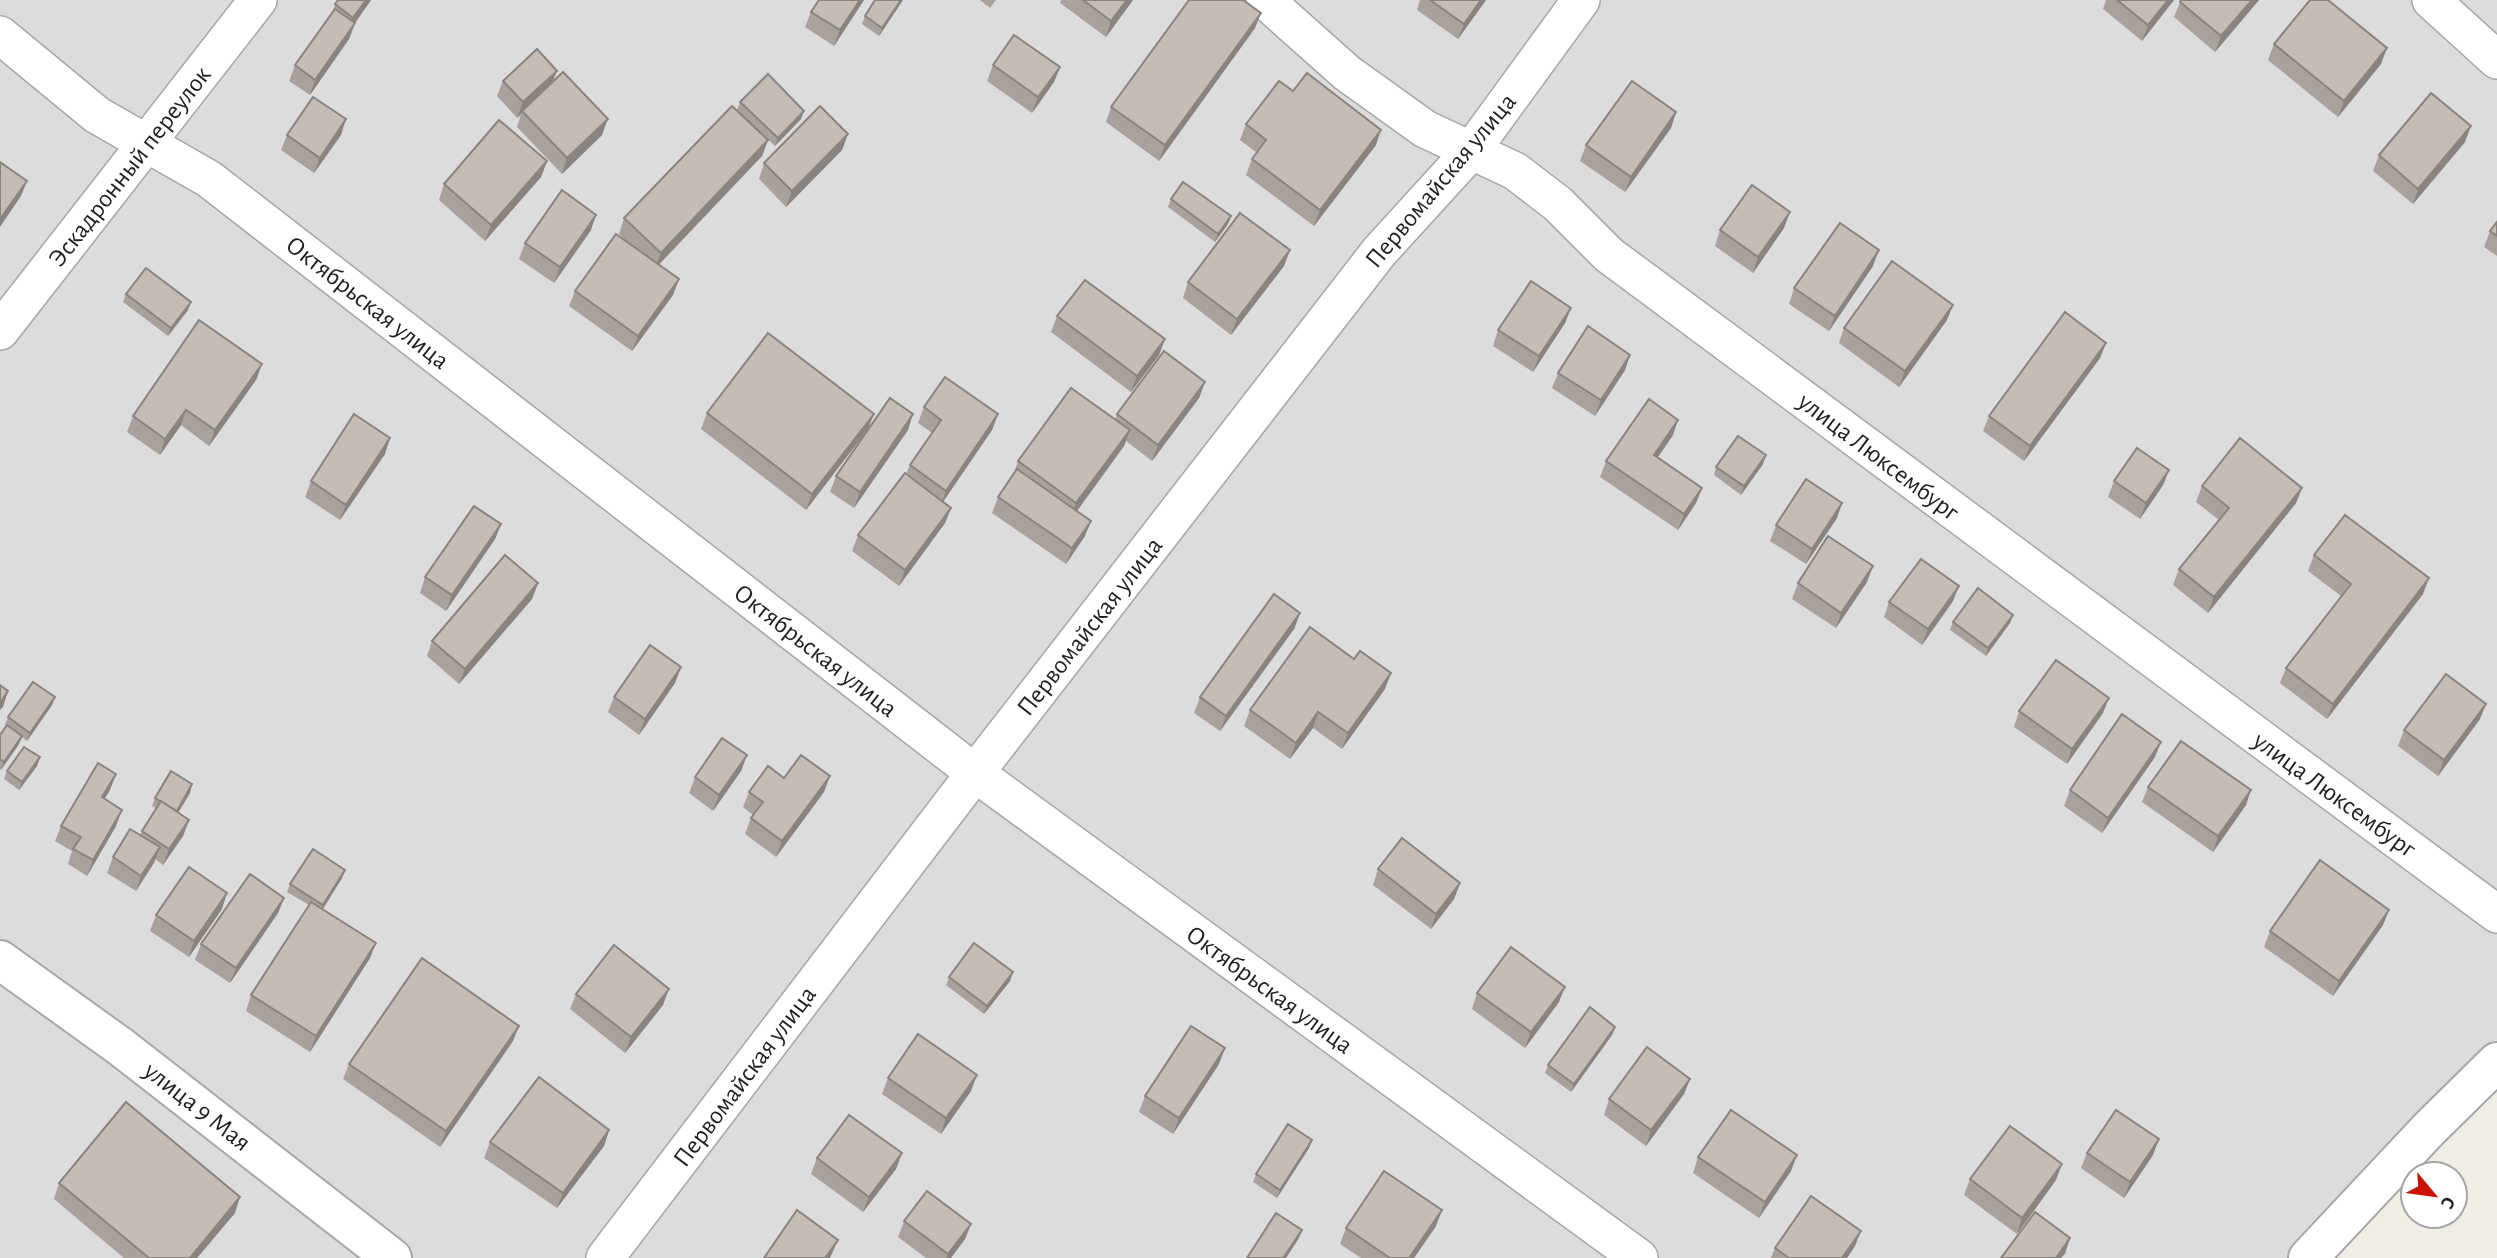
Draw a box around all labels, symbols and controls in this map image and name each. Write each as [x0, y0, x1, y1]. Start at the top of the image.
street label: Эскадронный переулок [44, 62, 216, 272]
street label: Первомайская улица [1360, 88, 1521, 273]
street label: Октябрьская улица [281, 231, 454, 374]
street label: улица Люксембург [1792, 387, 1964, 526]
street label: Первомайская улица [1012, 532, 1168, 721]
street label: Октябрьская улица [729, 579, 902, 722]
street label: улица Люксембург [2248, 727, 2421, 863]
street label: Октябрьская улица [1181, 921, 1358, 1059]
street label: Первомайская улица [669, 981, 821, 1172]
street label: улица 9 Мая [138, 1057, 256, 1156]
north arrow [2399, 1160, 2469, 1230]
text: С [2437, 1193, 2458, 1212]

